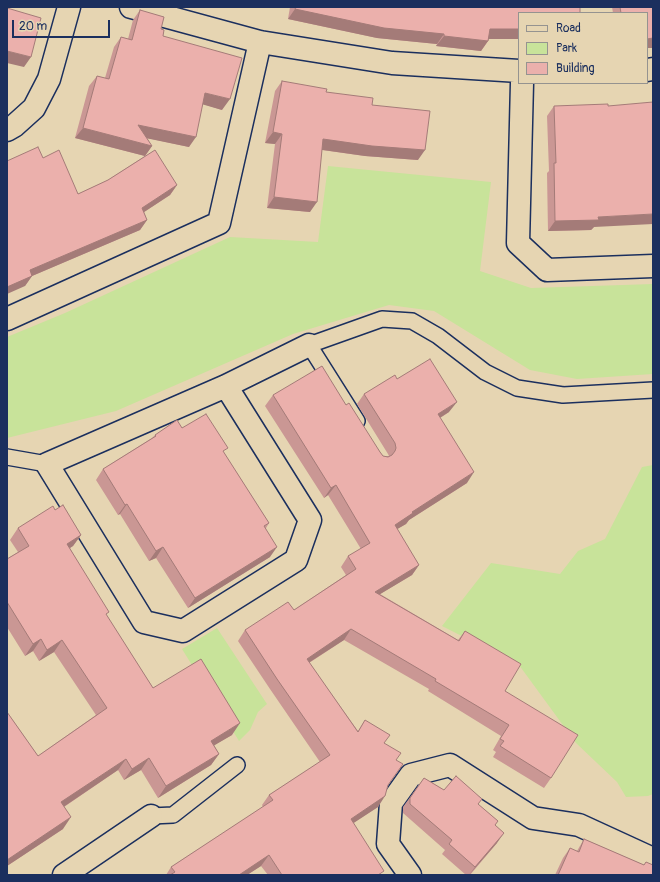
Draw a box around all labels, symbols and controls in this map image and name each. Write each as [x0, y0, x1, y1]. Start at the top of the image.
scale bar [14, 12, 112, 38]
legend [518, 12, 648, 84]
text: 20 m [19, 19, 47, 34]
text: Road [556, 21, 581, 36]
text: Park [556, 41, 577, 56]
text: Building [556, 61, 595, 76]

